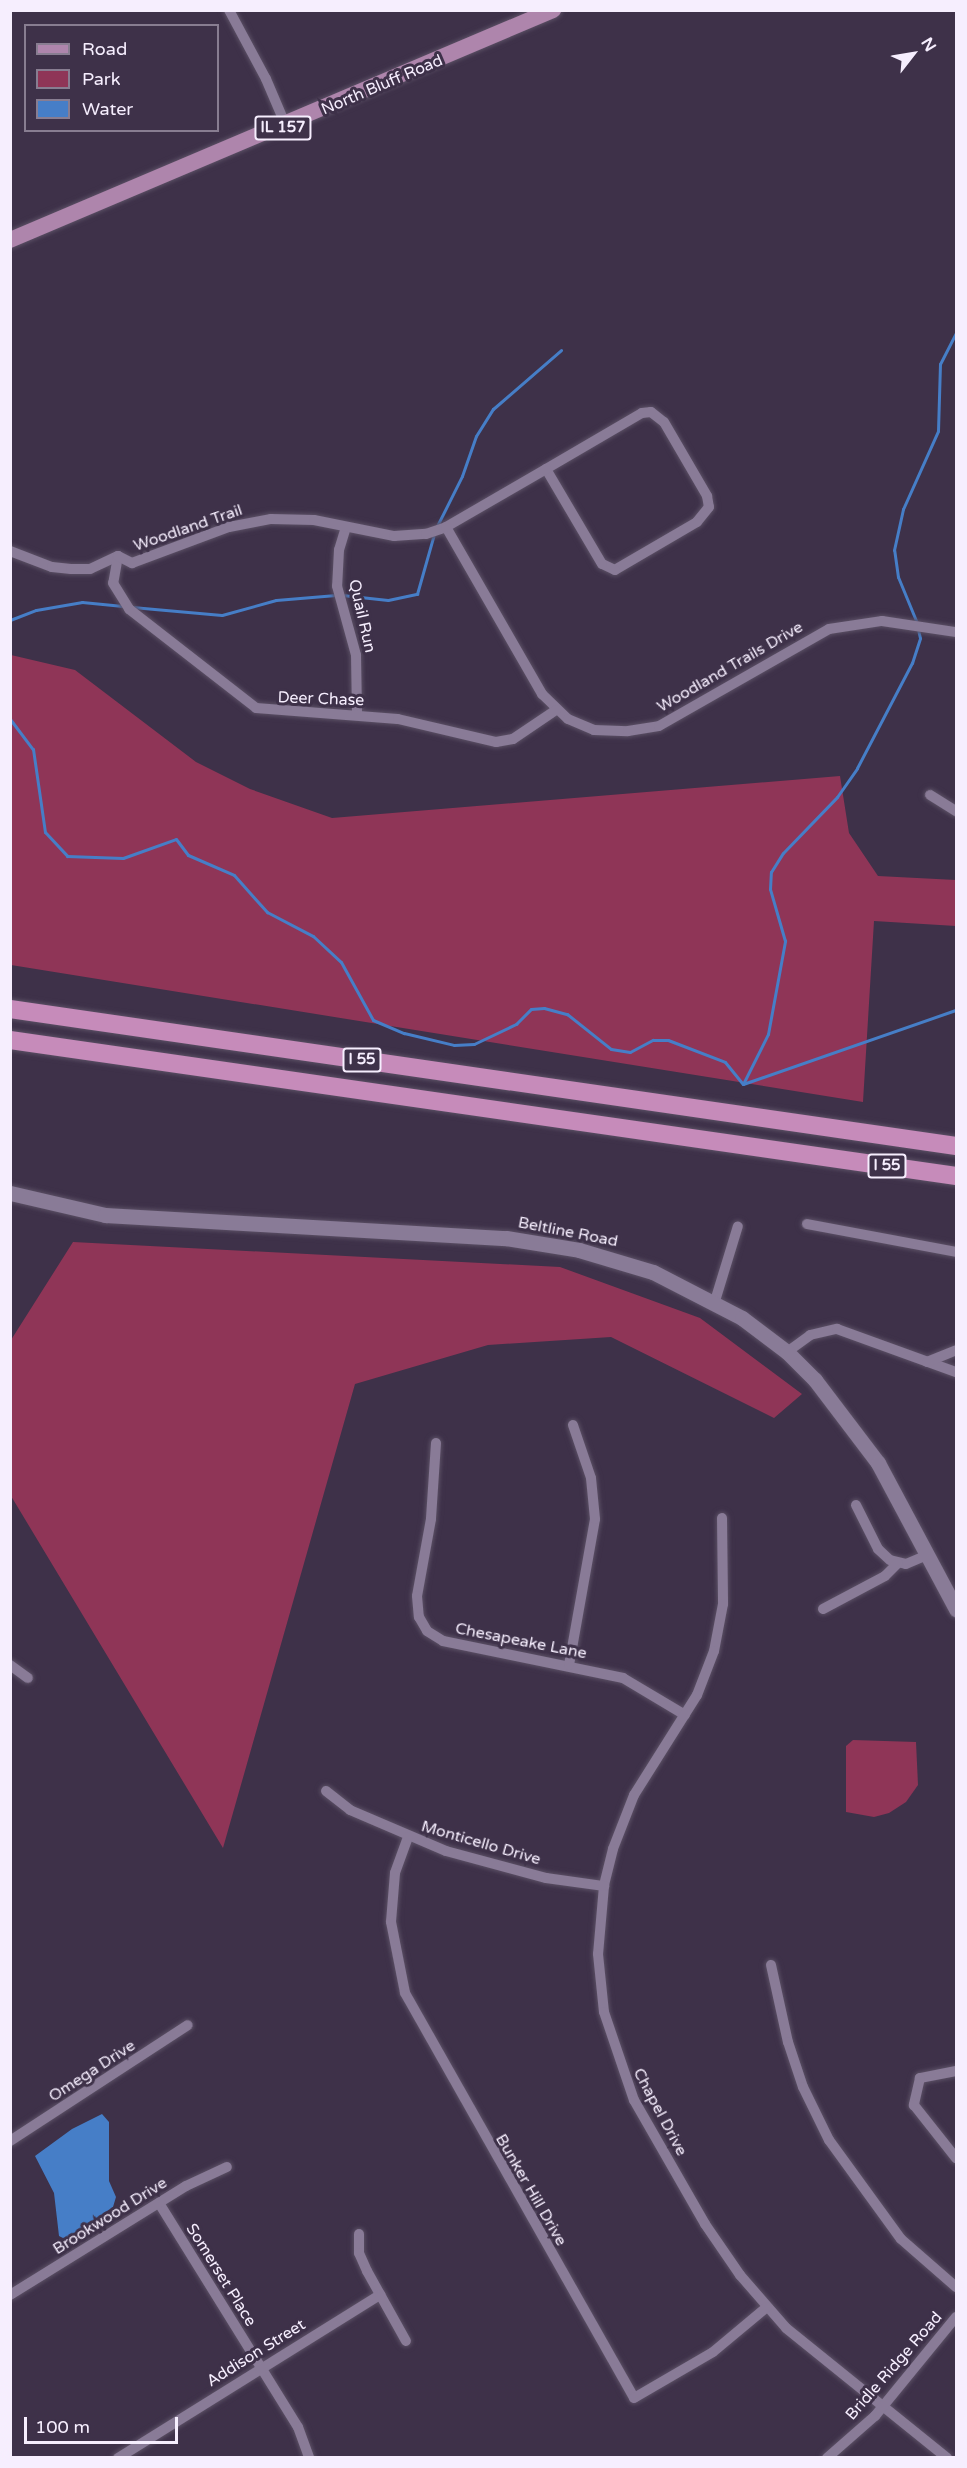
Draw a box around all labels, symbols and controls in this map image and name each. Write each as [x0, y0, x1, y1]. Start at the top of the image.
legend [24, 24, 219, 132]
north arrow [883, 24, 943, 84]
text: N [917, 34, 940, 55]
text: Road [82, 38, 127, 60]
street label: North Bluff Road [318, 51, 446, 119]
text: Park [82, 68, 120, 90]
text: Water [82, 98, 133, 120]
road number: IL 157 [253, 116, 313, 140]
street label: Woodland Trail [131, 500, 245, 556]
street label: Quail Run [344, 577, 380, 655]
street label: Woodland Trails Drive [654, 617, 806, 717]
street label: Deer Chase [277, 688, 365, 710]
road number: I 55 [341, 1048, 383, 1072]
road number: I 55 [866, 1154, 908, 1178]
street label: Beltline Road [516, 1213, 620, 1251]
street label: Chesapeake Lane [454, 1619, 588, 1663]
street label: Monticello Drive [419, 1817, 543, 1869]
street label: Omega Drive [45, 2036, 139, 2106]
street label: Chapel Drive [629, 2065, 691, 2159]
street label: Bunker Hill Drive [491, 2131, 571, 2249]
street label: Brookwood Drive [49, 2173, 171, 2259]
street label: Somerset Place [182, 2220, 260, 2330]
street label: Bridle Ridge Road [842, 2308, 946, 2424]
street label: Addison Street [203, 2315, 309, 2391]
scale bar [27, 2405, 182, 2443]
text: 100 m [35, 2416, 90, 2438]

